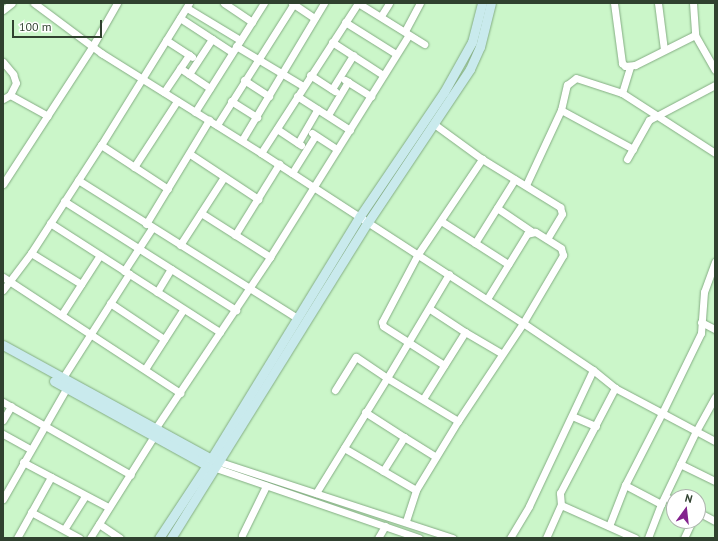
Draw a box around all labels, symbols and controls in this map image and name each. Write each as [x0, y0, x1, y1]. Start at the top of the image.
scale bar [14, 12, 104, 38]
text: 100 m [19, 19, 52, 34]
north arrow [666, 489, 706, 529]
text: N [684, 491, 694, 506]

